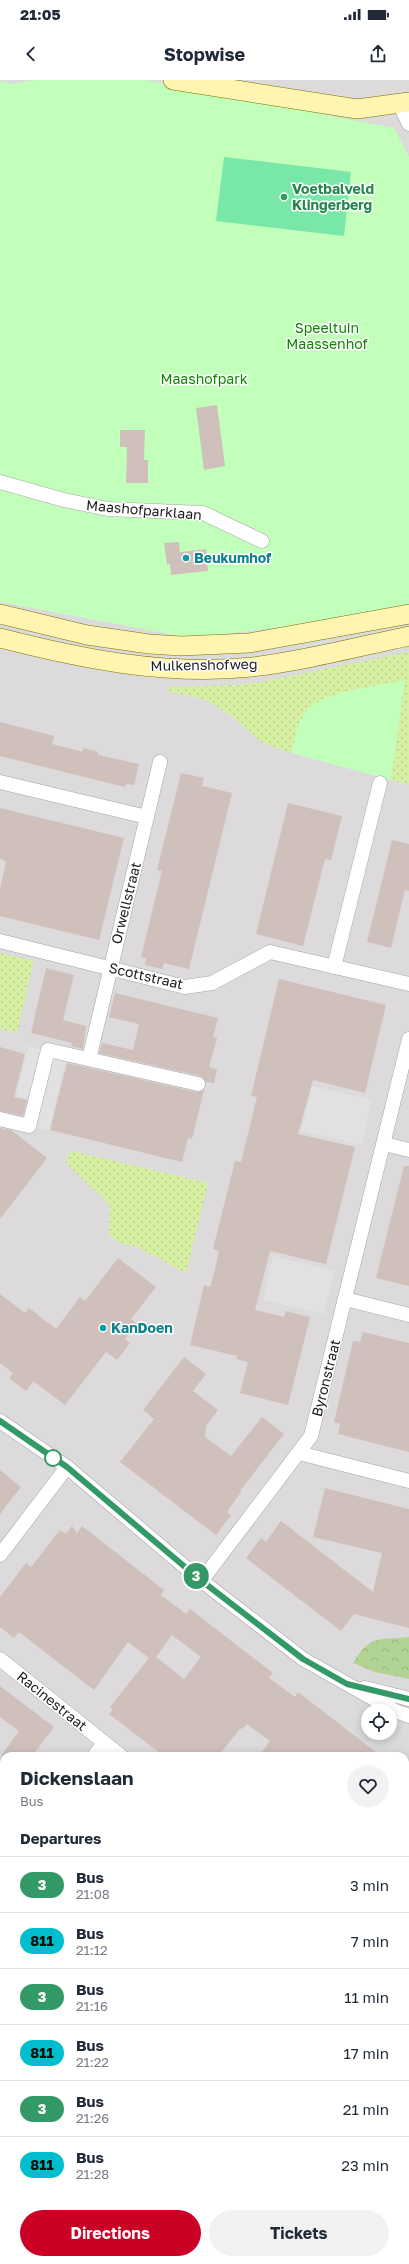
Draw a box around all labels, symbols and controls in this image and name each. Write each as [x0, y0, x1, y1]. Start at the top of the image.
text: 21:05 [20, 5, 61, 23]
icon: back [20, 43, 42, 65]
text: Stopwise [164, 43, 245, 65]
icon: share [367, 43, 389, 65]
place label: Voetbalveld Klingerberg [292, 180, 374, 213]
marker: Voetbalveld Klingerberg [279, 192, 289, 202]
park label: Speeltuin Maassenhof [286, 319, 368, 352]
park label: Maashofpark [160, 370, 248, 387]
street label: Maashofparklaan [85, 496, 203, 523]
place label: Beukumhof [194, 549, 272, 566]
marker: Beukumhof [181, 553, 191, 563]
street label: Mulkenshofweg [150, 655, 258, 674]
street label: Orwellstraat [107, 860, 144, 946]
street label: Scottstraat [107, 959, 185, 992]
place label: KanDoen [111, 1319, 173, 1336]
marker: KanDoen [98, 1323, 108, 1333]
street label: Byronstraat [308, 1337, 343, 1418]
unlabelled marker [44, 1449, 62, 1467]
line badge: 3 [183, 1563, 209, 1589]
text: 3 [192, 1567, 200, 1584]
street label: Racinestraat [14, 1667, 91, 1734]
map controls [361, 1704, 397, 1740]
button: locate [361, 1704, 397, 1740]
button: heart [347, 1765, 389, 1807]
text: Dickenslaan [20, 1766, 134, 1789]
text: Bus [20, 1793, 43, 1809]
text: Departures [20, 1829, 101, 1847]
text: Bus [76, 1868, 104, 1886]
text: 3 [38, 1876, 46, 1893]
text: 3 min [350, 1876, 389, 1894]
text: 21:08 [76, 1886, 110, 1902]
text: Bus [76, 1924, 104, 1942]
text: 811 [30, 1932, 54, 1949]
text: 7 min [351, 1932, 389, 1950]
text: 21:12 [76, 1942, 108, 1958]
text: Bus [76, 1980, 104, 1998]
text: 3 [38, 1988, 46, 2005]
text: 11 min [344, 1988, 389, 2006]
text: 21:16 [76, 1998, 108, 2014]
text: Bus [76, 2036, 104, 2054]
text: 811 [30, 2044, 54, 2061]
text: 17 min [344, 2044, 389, 2062]
text: 21:22 [76, 2054, 109, 2070]
text: Bus [76, 2092, 104, 2110]
text: 3 [38, 2100, 46, 2117]
text: 21 min [343, 2100, 389, 2118]
text: 21:26 [76, 2110, 109, 2126]
text: Bus [76, 2148, 104, 2166]
text: 811 [30, 2156, 54, 2173]
text: 23 min [341, 2156, 389, 2174]
text: 21:28 [76, 2166, 109, 2182]
button: Directions [20, 2210, 201, 2256]
button: Tickets [209, 2210, 389, 2256]

